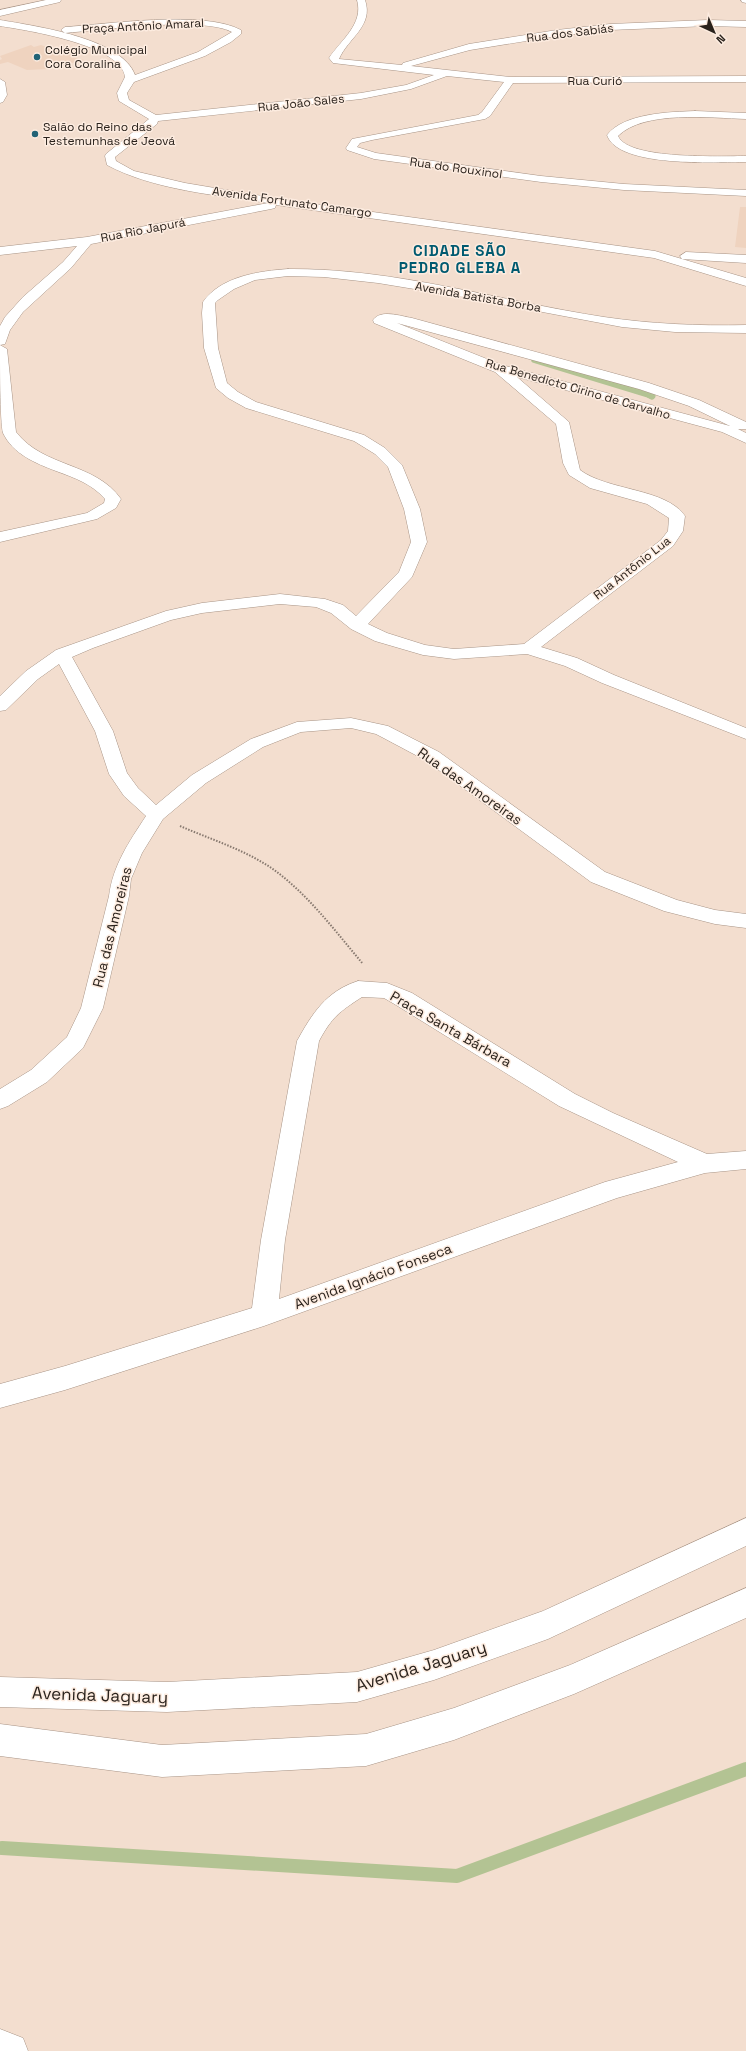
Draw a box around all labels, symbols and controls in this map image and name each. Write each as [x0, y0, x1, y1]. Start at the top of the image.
north arrow [694, 12, 734, 52]
street label: Praça Antônio Amaral [82, 15, 204, 37]
street label: Rua dos Sabiás [526, 20, 614, 46]
text: N [713, 32, 728, 47]
place label: Colégio Municipal Cora Coralina [45, 42, 147, 72]
marker: Colégio Municipal Cora Coralina [32, 52, 42, 62]
street label: Rua Curió [568, 73, 622, 89]
street label: Rua João Sales [257, 90, 345, 116]
place label: Salão do Reino das Testemunhas de Jeová [43, 119, 175, 149]
marker: Salão do Reino das Testemunhas de Jeová [30, 129, 40, 139]
street label: Rua do Rouxinol [409, 154, 503, 182]
street label: Avenida Fortunato Camargo [211, 183, 373, 221]
street label: Rua Rio Japurá [99, 214, 187, 246]
district label: CIDADE SÃO PEDRO GLEBA A [399, 241, 521, 277]
street label: Avenida Batista Borba [414, 278, 542, 316]
street label: Rua Benedicto Cirino de Carvalho [484, 355, 672, 423]
street label: Rua Antônio Lua [590, 533, 674, 603]
street label: Rua das Amoreiras [414, 743, 526, 829]
street label: Rua das Amoreiras [88, 865, 136, 989]
street label: Praça Santa Bárbara [387, 987, 515, 1071]
street label: Avenida Ignácio Fonseca [292, 1239, 454, 1313]
street label: Avenida Jaguary [353, 1636, 489, 1696]
street label: Avenida Jaguary [32, 1682, 168, 1708]

